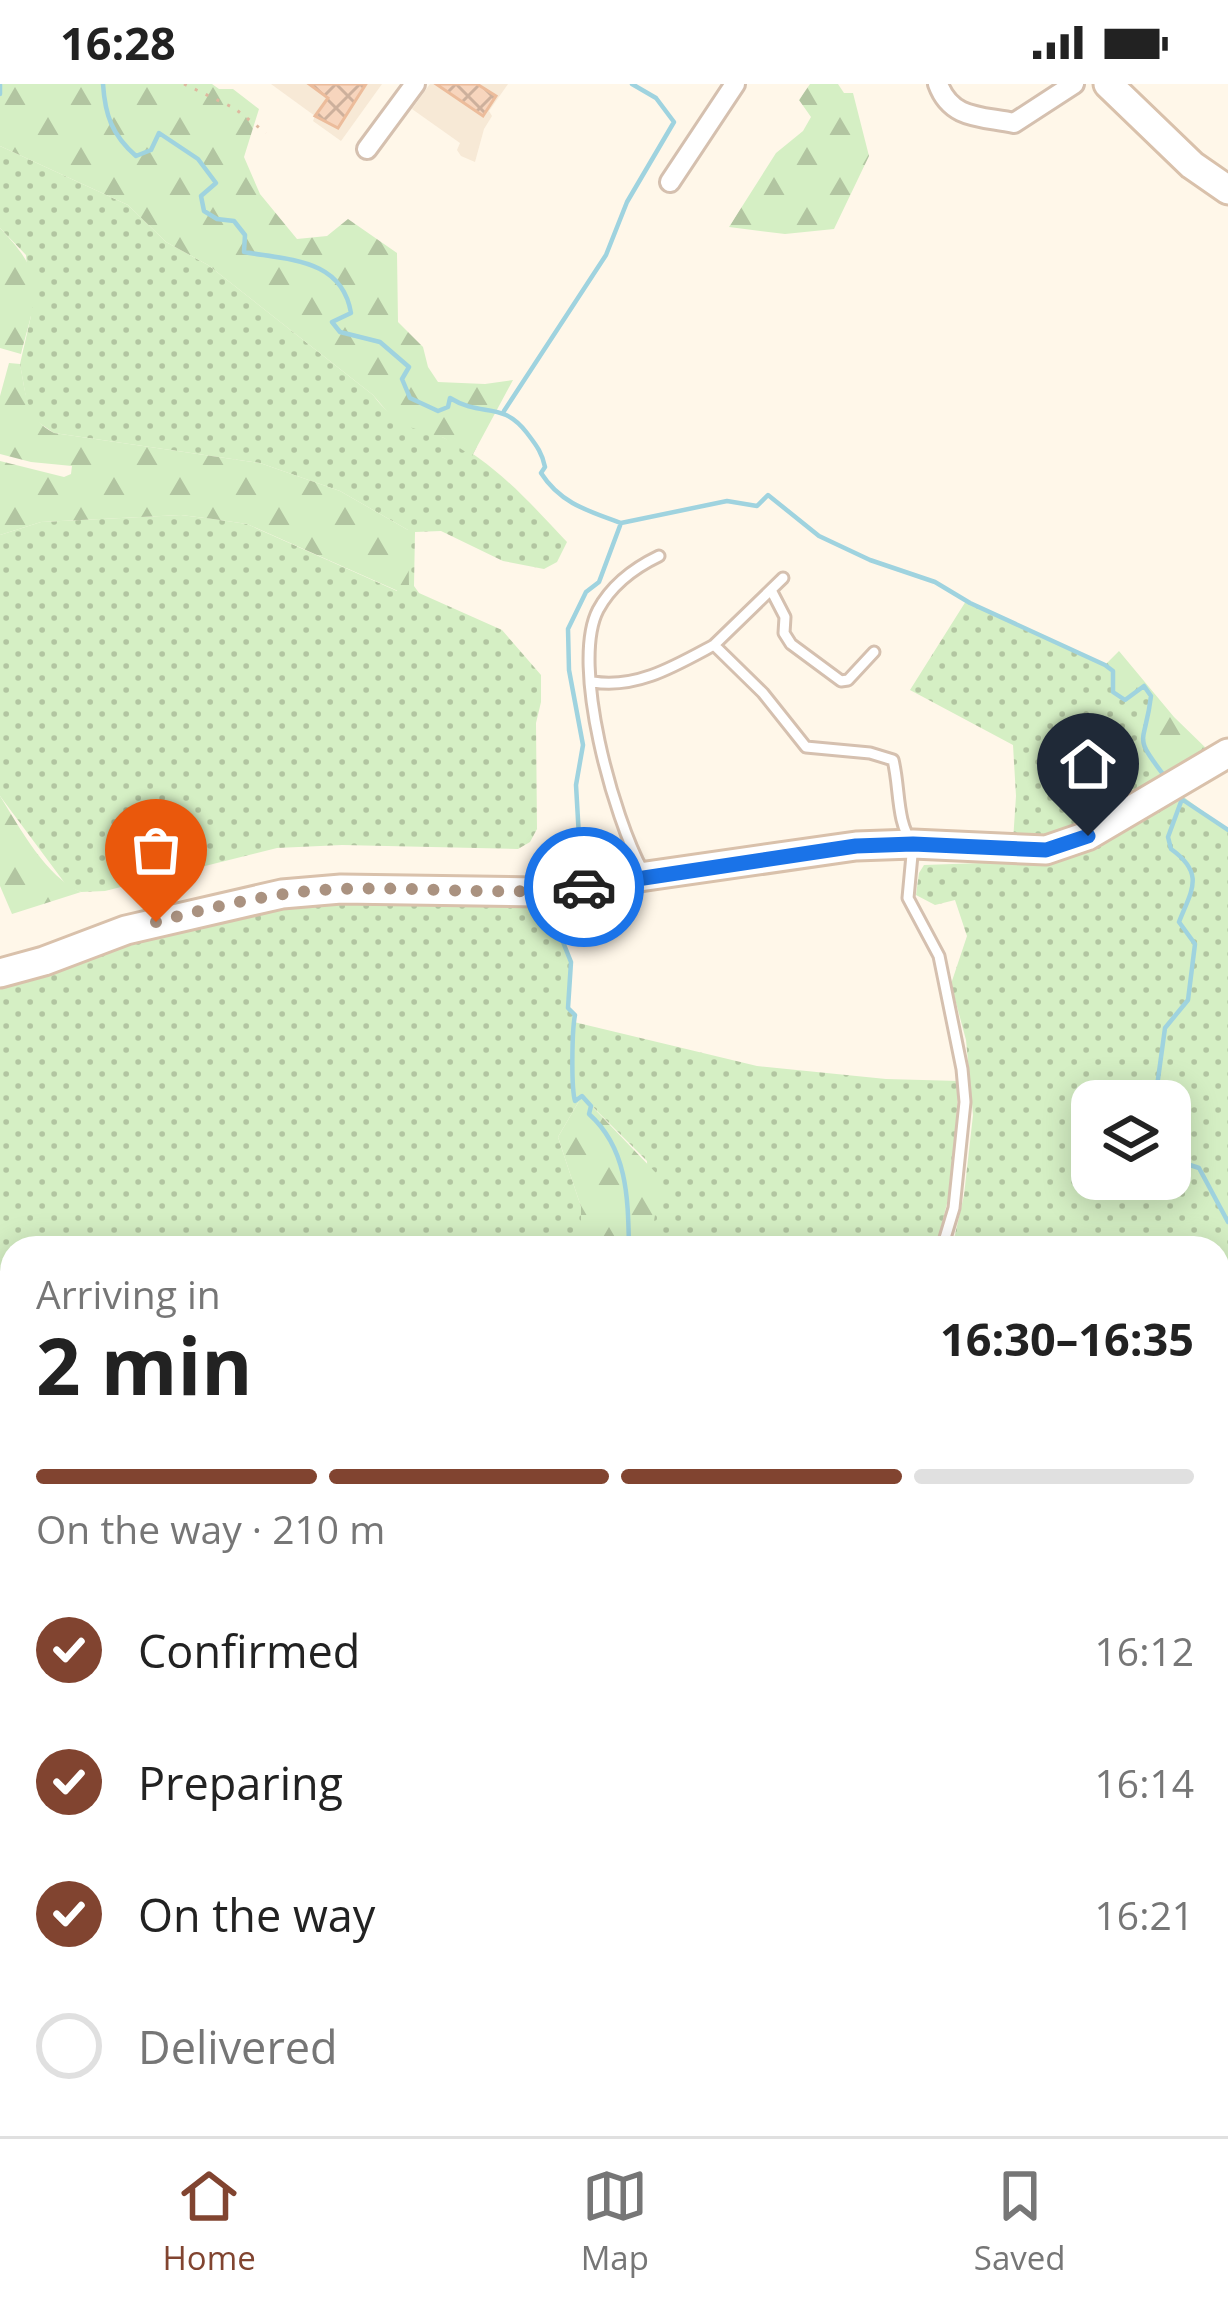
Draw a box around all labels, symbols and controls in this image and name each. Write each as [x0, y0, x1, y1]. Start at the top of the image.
text: 16:28 [60, 12, 176, 73]
pin [1037, 713, 1139, 836]
icon: home [1055, 731, 1121, 797]
pin [105, 799, 207, 922]
icon: bag [123, 817, 189, 883]
courier [524, 827, 644, 947]
icon: car [551, 854, 617, 920]
map controls [1071, 1080, 1191, 1200]
button: layers [1071, 1080, 1191, 1200]
text: Arriving in [36, 1267, 221, 1320]
text: 16:30–16:35 [940, 1308, 1194, 1369]
text: 2 min [36, 1312, 253, 1418]
text: On the way · 210 m [36, 1502, 385, 1555]
icon: check [36, 1617, 102, 1683]
text: Confirmed [138, 1620, 360, 1681]
text: 16:12 [1095, 1624, 1194, 1677]
icon: check [36, 1749, 102, 1815]
text: Preparing [138, 1752, 343, 1813]
text: 16:14 [1095, 1756, 1194, 1809]
icon: check [36, 1881, 102, 1947]
text: On the way [138, 1884, 375, 1945]
text: 16:21 [1095, 1888, 1194, 1941]
text: Delivered [138, 2016, 338, 2077]
tab: Home [162, 2163, 256, 2280]
tab: Map [581, 2163, 649, 2280]
tab: Saved [974, 2163, 1066, 2280]

